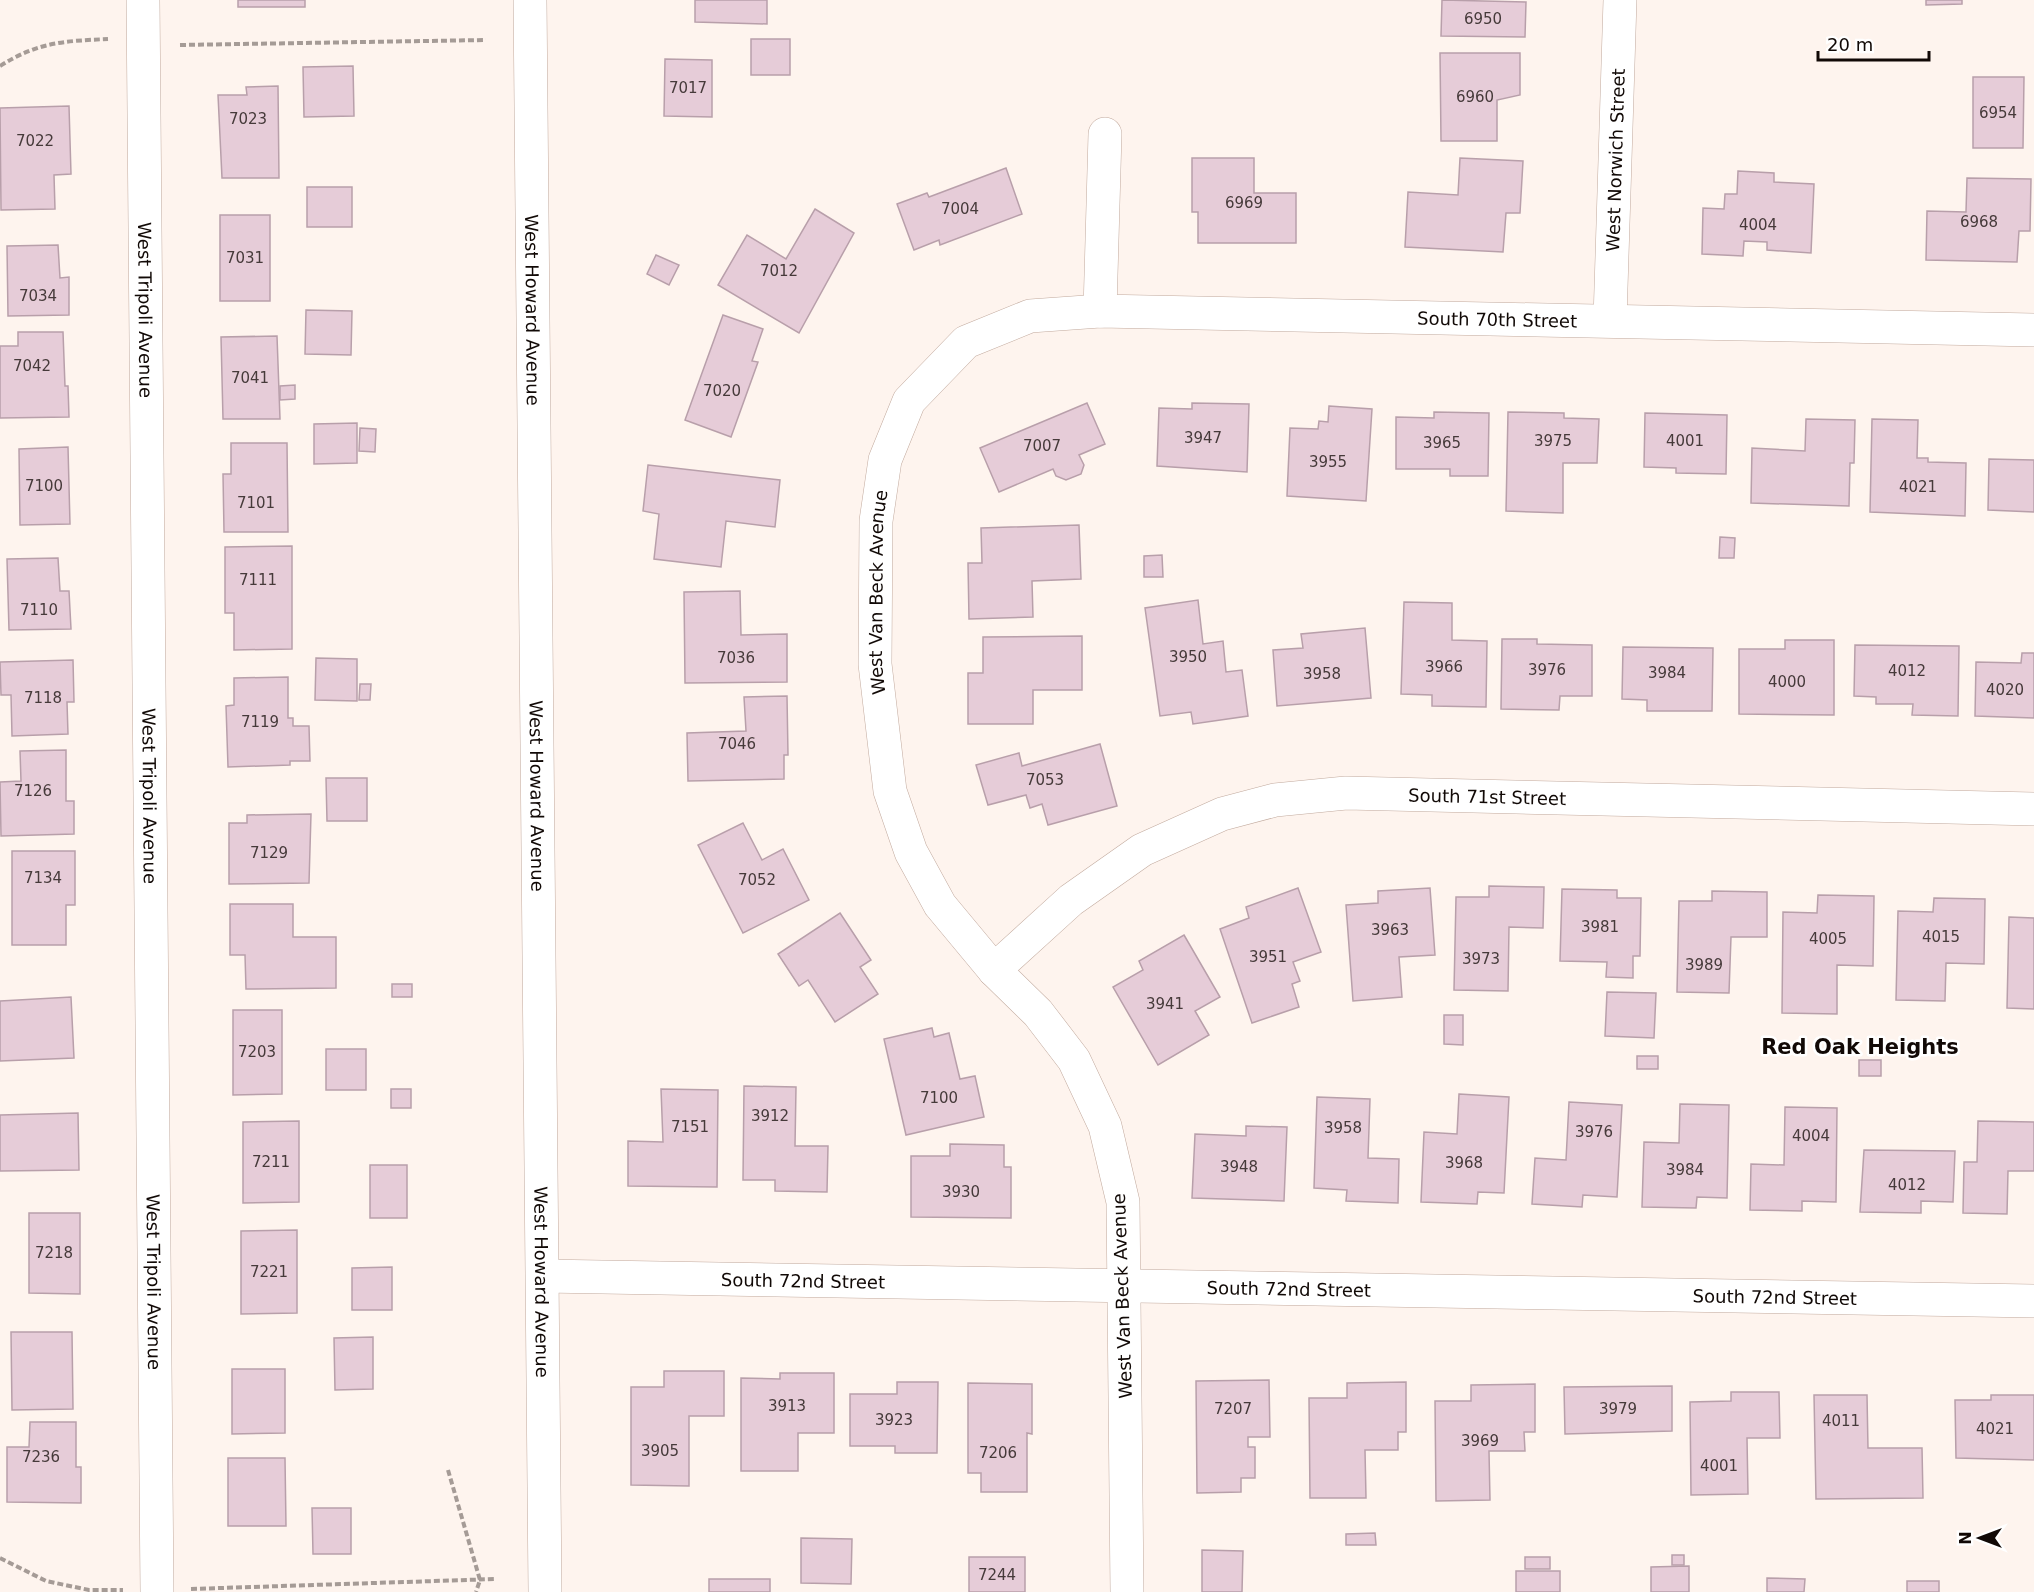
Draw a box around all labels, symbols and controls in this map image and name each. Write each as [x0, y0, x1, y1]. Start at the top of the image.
house number: 6950 [1464, 10, 1502, 28]
scale bar [1818, 24, 1929, 62]
text: 20 m [1827, 34, 1873, 55]
street label: West Norwich Street [1602, 68, 1628, 252]
house number: 7017 [669, 79, 707, 97]
house number: 6960 [1456, 88, 1494, 106]
house number: 6954 [1979, 104, 2017, 122]
house number: 7023 [229, 110, 267, 128]
house number: 7022 [16, 132, 54, 150]
house number: 6969 [1225, 194, 1263, 212]
house number: 7004 [941, 200, 979, 218]
house number: 6968 [1960, 213, 1998, 231]
street label: West Howard Avenue [522, 214, 544, 406]
house number: 4004 [1739, 216, 1777, 234]
street label: West Tripoli Avenue [134, 222, 157, 398]
house number: 7031 [226, 249, 264, 267]
house number: 7012 [760, 262, 798, 280]
house number: 7034 [19, 287, 57, 305]
street label: South 70th Street [1417, 307, 1577, 331]
house number: 7042 [13, 357, 51, 375]
house number: 7041 [231, 369, 269, 387]
house number: 7020 [703, 382, 741, 400]
house number: 3947 [1184, 429, 1222, 447]
house number: 3975 [1534, 432, 1572, 450]
house number: 4001 [1666, 432, 1704, 450]
house number: 3965 [1423, 434, 1461, 452]
house number: 7007 [1023, 437, 1061, 455]
house number: 3955 [1309, 453, 1347, 471]
house number: 7100 [25, 477, 63, 495]
house number: 4021 [1899, 478, 1937, 496]
street label: West Van Beck Avenue [864, 488, 891, 696]
house number: 7101 [237, 494, 275, 512]
house number: 7111 [239, 571, 277, 589]
house number: 7110 [20, 601, 58, 619]
house number: 3950 [1169, 648, 1207, 666]
house number: 7036 [717, 649, 755, 667]
house number: 3966 [1425, 658, 1463, 676]
house number: 3976 [1528, 661, 1566, 679]
house number: 4012 [1888, 662, 1926, 680]
house number: 3984 [1648, 664, 1686, 682]
house number: 3958 [1303, 665, 1341, 683]
house number: 4000 [1768, 673, 1806, 691]
house number: 4020 [1986, 681, 2024, 699]
house number: 7118 [24, 689, 62, 707]
street label: West Howard Avenue [526, 700, 549, 892]
street label: West Tripoli Avenue [139, 708, 161, 884]
house number: 7119 [241, 713, 279, 731]
house number: 7046 [718, 735, 756, 753]
house number: 7053 [1026, 771, 1064, 789]
house number: 7126 [14, 782, 52, 800]
street label: South 71st Street [1408, 784, 1566, 809]
house number: 7129 [250, 844, 288, 862]
house number: 7134 [24, 869, 62, 887]
house number: 7052 [738, 871, 776, 889]
house number: 3981 [1581, 918, 1619, 936]
house number: 3963 [1371, 921, 1409, 939]
house number: 4015 [1922, 928, 1960, 946]
house number: 4005 [1809, 930, 1847, 948]
house number: 3951 [1249, 948, 1287, 966]
house number: 3973 [1462, 950, 1500, 968]
house number: 3989 [1685, 956, 1723, 974]
house number: 3941 [1146, 995, 1184, 1013]
district label: Red Oak Heights [1761, 1035, 1959, 1059]
house number: 7203 [238, 1043, 276, 1061]
house number: 7100 [920, 1089, 958, 1107]
house number: 3912 [751, 1107, 789, 1125]
house number: 7151 [671, 1118, 709, 1136]
house number: 3958 [1324, 1119, 1362, 1137]
house number: 3976 [1575, 1123, 1613, 1141]
house number: 4004 [1792, 1127, 1830, 1145]
house number: 7211 [252, 1153, 290, 1171]
house number: 3968 [1445, 1154, 1483, 1172]
house number: 3948 [1220, 1158, 1258, 1176]
house number: 3984 [1666, 1161, 1704, 1179]
house number: 4012 [1888, 1176, 1926, 1194]
house number: 3930 [942, 1183, 980, 1201]
street label: West Howard Avenue [531, 1186, 553, 1378]
street label: West Van Beck Avenue [1108, 1193, 1136, 1399]
street label: West Tripoli Avenue [143, 1194, 166, 1370]
house number: 7218 [35, 1244, 73, 1262]
house number: 7221 [250, 1263, 288, 1281]
street label: South 72nd Street [721, 1268, 885, 1292]
street label: South 72nd Street [1207, 1277, 1371, 1300]
street label: South 72nd Street [1692, 1285, 1857, 1309]
house number: 3913 [768, 1397, 806, 1415]
house number: 7207 [1214, 1400, 1252, 1418]
house number: 3979 [1599, 1400, 1637, 1418]
house number: 3923 [875, 1411, 913, 1429]
house number: 4011 [1822, 1412, 1860, 1430]
house number: 4021 [1976, 1420, 2014, 1438]
house number: 3969 [1461, 1432, 1499, 1450]
house number: 3905 [641, 1442, 679, 1460]
house number: 7206 [979, 1444, 1017, 1462]
house number: 7236 [22, 1448, 60, 1466]
house number: 4001 [1700, 1457, 1738, 1475]
north arrow [1950, 1508, 2010, 1568]
text: N [1956, 1531, 1975, 1545]
house number: 7244 [978, 1566, 1016, 1584]

